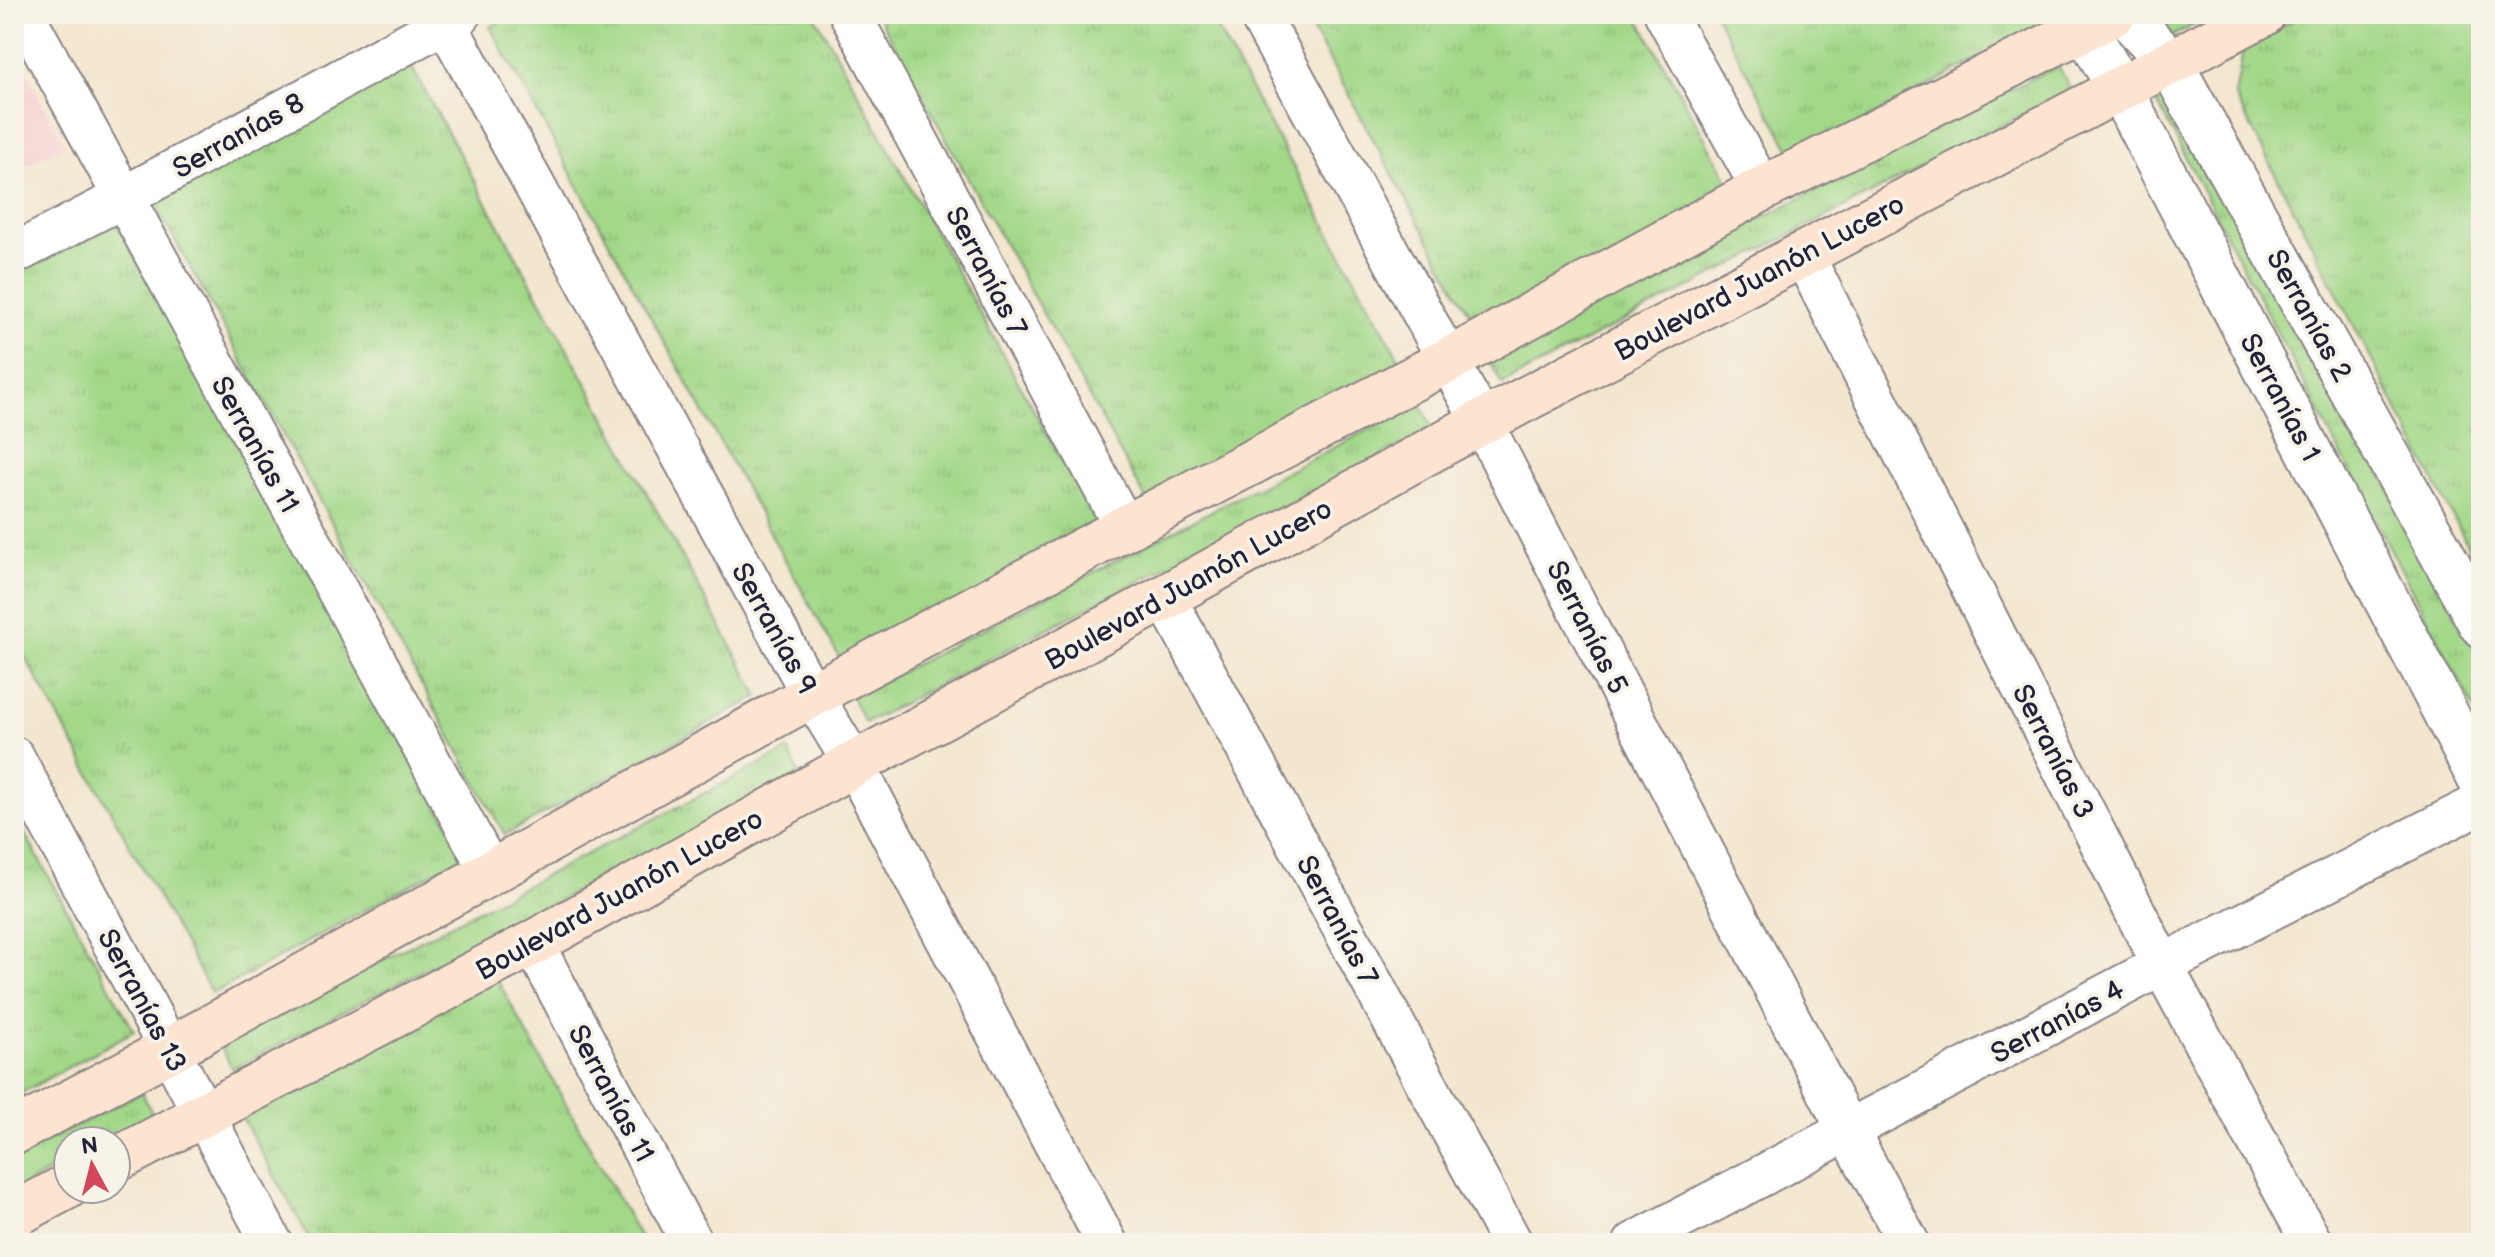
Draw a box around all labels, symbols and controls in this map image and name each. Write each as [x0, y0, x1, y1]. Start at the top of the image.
street label: Serranías 8 [167, 87, 310, 186]
street label: Boulevard Juanón Lucero [1609, 188, 1910, 369]
street label: Serranías 7 [938, 201, 1034, 342]
street label: Serranías 2 [2259, 244, 2359, 388]
street label: Serranías 1 [2232, 328, 2327, 467]
street label: Serranías 11 [204, 371, 306, 519]
street label: Boulevard Juanón Lucero [1039, 493, 1338, 678]
street label: Serranías 5 [1539, 556, 1634, 700]
street label: Serranías 9 [724, 557, 823, 700]
street label: Serranías 3 [2005, 679, 2100, 824]
street label: Boulevard Juanón Lucero [470, 803, 769, 988]
street label: Serranías 7 [1289, 850, 1385, 991]
street label: Serranías 13 [90, 924, 193, 1078]
street label: Serranías 4 [1986, 974, 2130, 1071]
street label: Serranías 11 [561, 1020, 661, 1168]
north arrow [52, 1125, 132, 1205]
text: N [80, 1132, 100, 1161]

